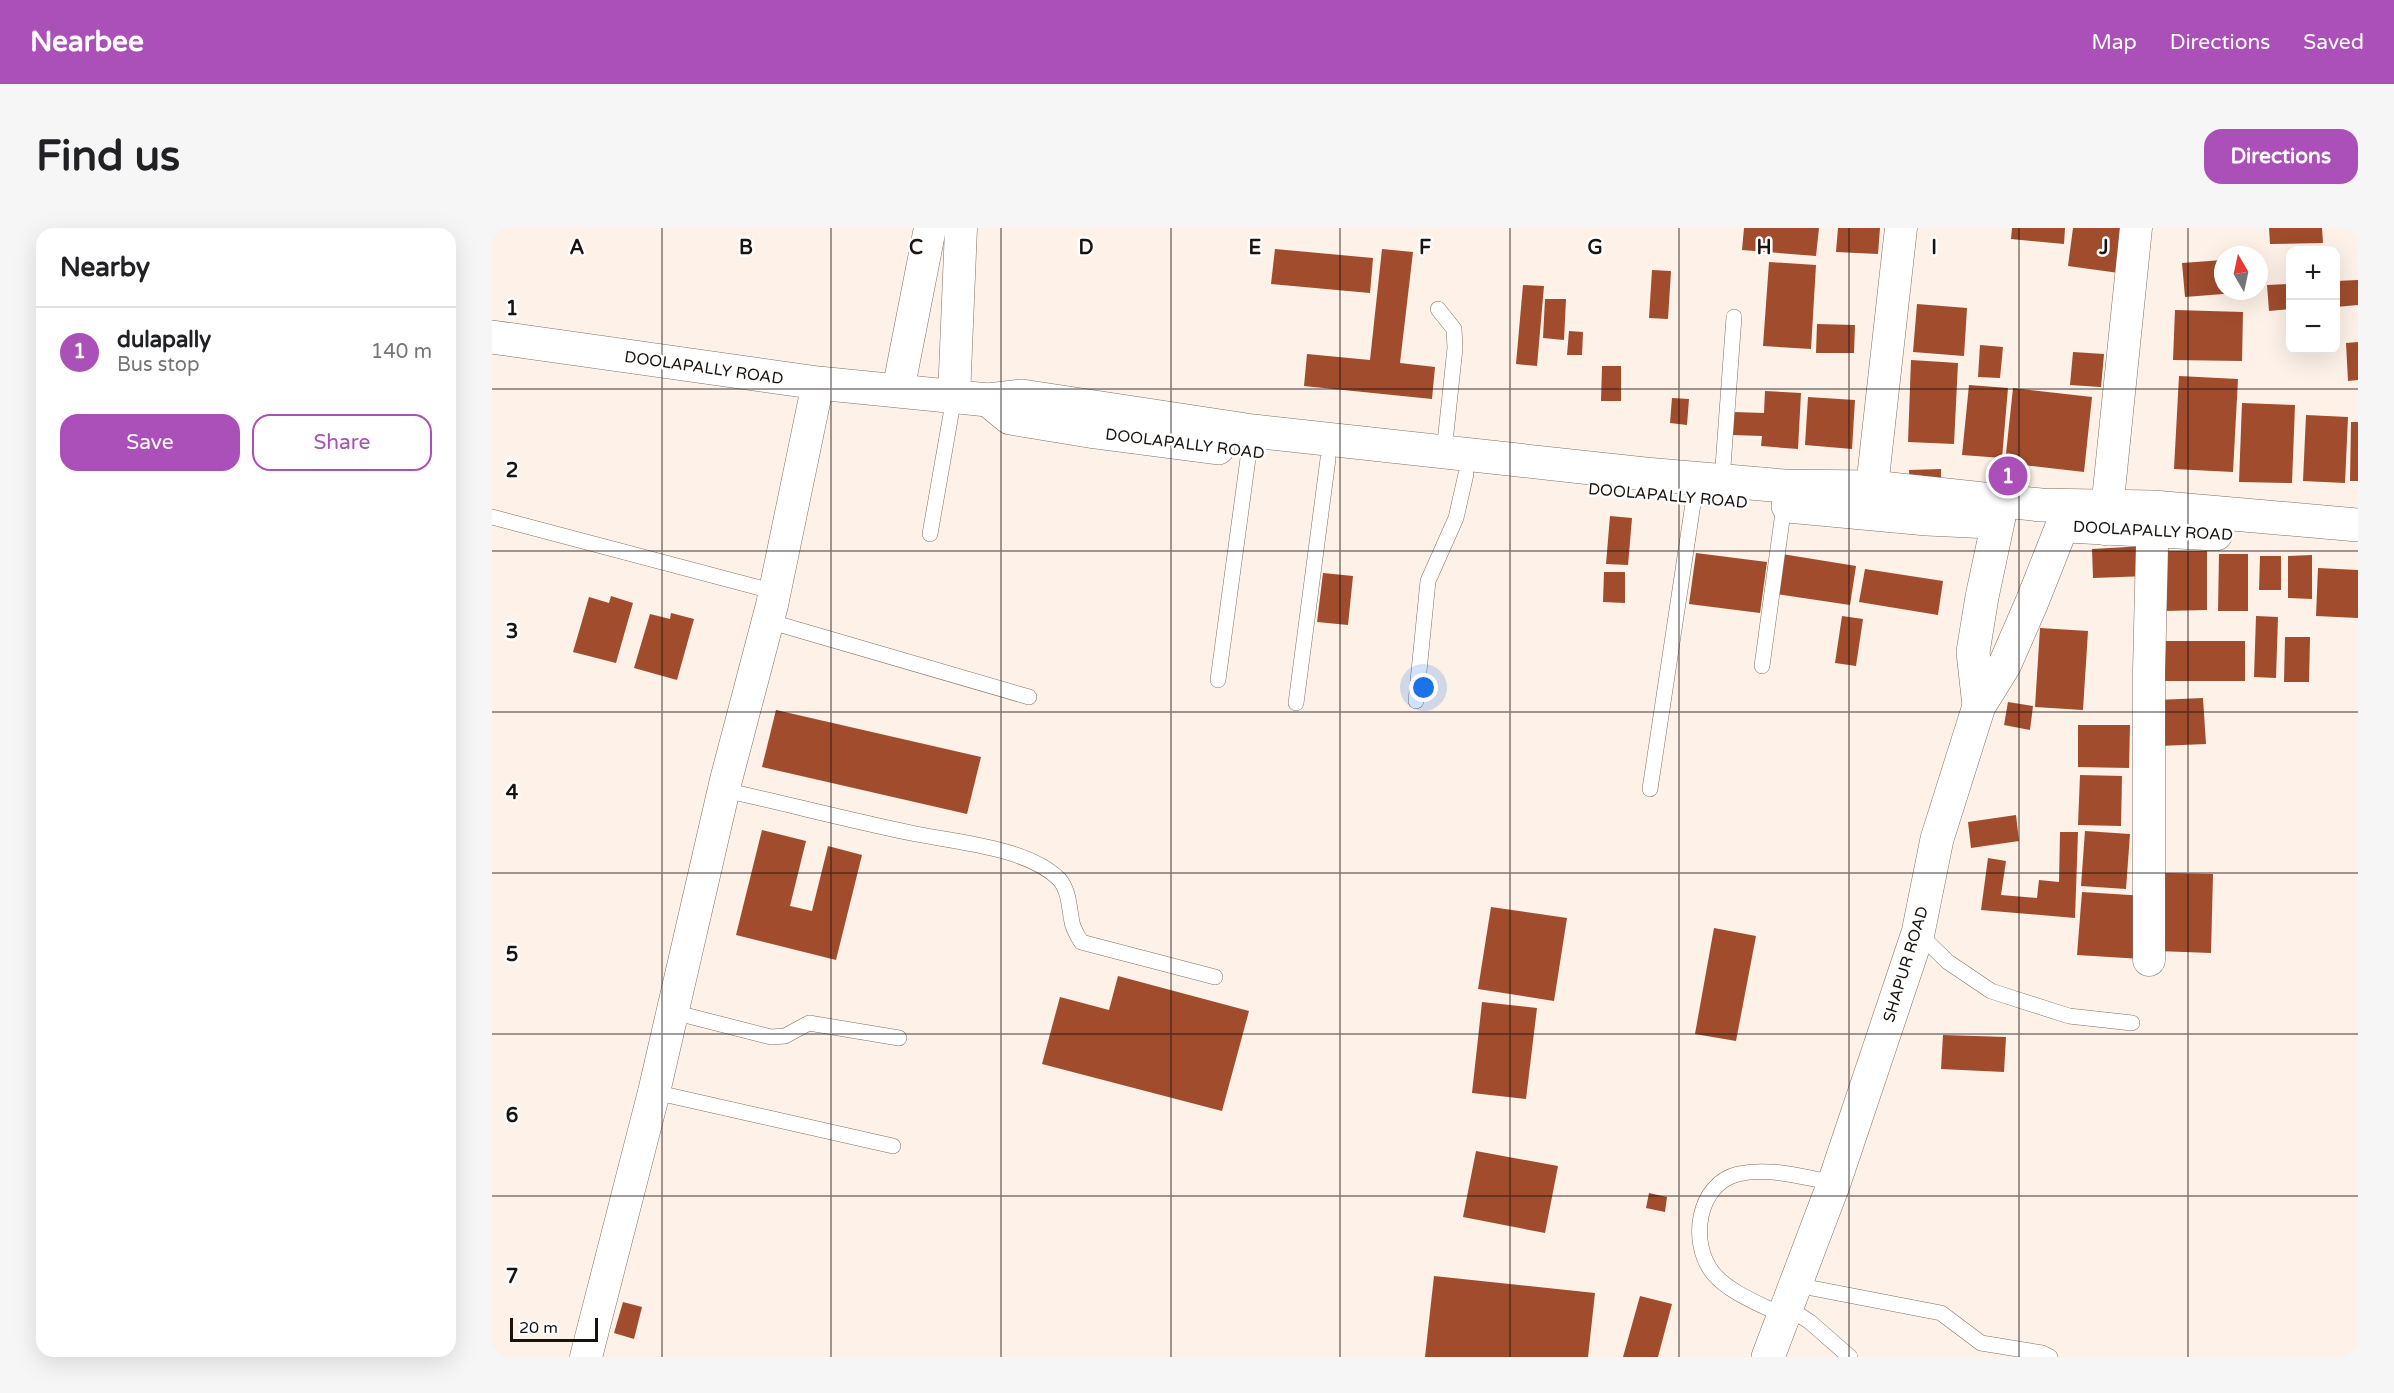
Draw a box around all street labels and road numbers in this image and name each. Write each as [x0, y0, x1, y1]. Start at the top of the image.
street label: DOOLAPALLY ROAD [623, 347, 785, 389]
street label: DOOLAPALLY ROAD [1104, 424, 1266, 464]
street label: DOOLAPALLY ROAD [1587, 479, 1749, 513]
street label: DOOLAPALLY ROAD [2072, 517, 2234, 545]
street label: SHAPUR ROAD [1879, 904, 1933, 1025]

